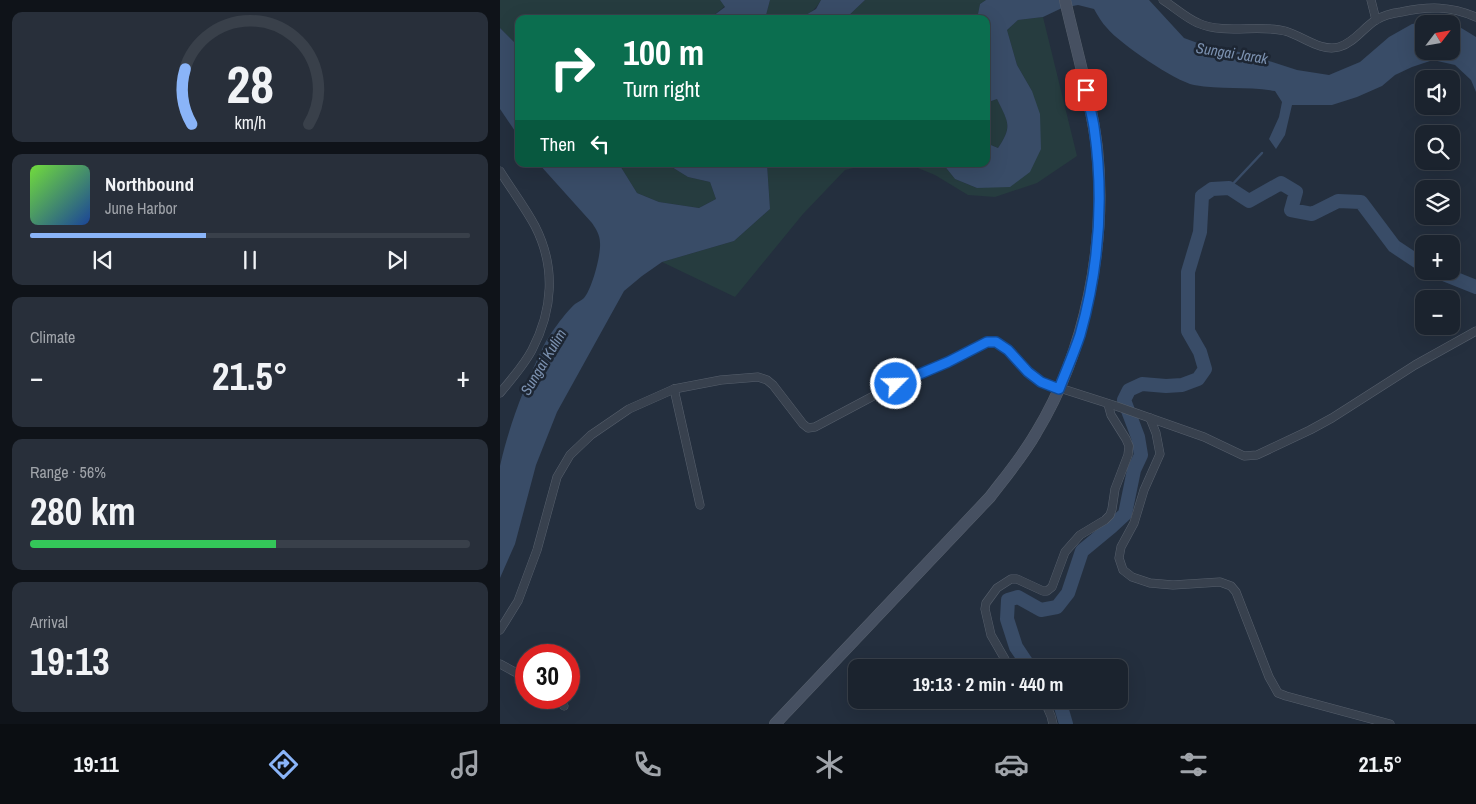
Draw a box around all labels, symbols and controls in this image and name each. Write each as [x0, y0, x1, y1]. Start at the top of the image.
north arrow [1415, 15, 1460, 60]
map controls [1415, 15, 1460, 335]
text: 100 m [623, 29, 704, 76]
icon: right [540, 35, 605, 100]
water label: Sungai Jarak [1195, 37, 1270, 69]
text: 28 [226, 49, 274, 119]
pin [1065, 69, 1107, 111]
button: sound [1415, 70, 1460, 115]
text: Turn right [623, 74, 700, 104]
icon: arrive [1072, 76, 1100, 104]
text: km/h [234, 111, 266, 135]
button: search [1415, 125, 1460, 170]
icon: left [586, 130, 614, 158]
text: Then [540, 131, 576, 157]
text: Northbound [105, 171, 194, 197]
button: layers [1415, 180, 1460, 225]
text: June Harbor [105, 197, 177, 219]
button: + [1415, 235, 1460, 280]
icon: previous [89, 246, 117, 274]
icon: pause [236, 246, 264, 274]
icon: next [383, 246, 411, 274]
button: − [1415, 290, 1460, 335]
water label: Sungai Kulim [515, 325, 571, 399]
text: Climate [30, 326, 75, 348]
text: 21.5° [212, 351, 288, 402]
position arrow [869, 357, 921, 409]
text: − [30, 358, 43, 396]
text: + [457, 358, 470, 396]
text: Range · 56% [30, 461, 106, 483]
text: 280 km [30, 486, 136, 537]
text: Arrival [30, 611, 68, 633]
text: 19:13 [30, 636, 110, 687]
speed limit sign: 30 [515, 644, 580, 709]
text: 19:13 · 2 min · 440 m [913, 671, 1063, 697]
icon: directions [266, 747, 301, 782]
icon: music [448, 747, 483, 782]
icon: phone [630, 747, 665, 782]
icon: climate [812, 747, 847, 782]
icon: car [994, 747, 1029, 782]
icon: filters [1176, 747, 1211, 782]
text: 19:11 [74, 749, 119, 779]
text: 21.5° [1358, 749, 1402, 779]

